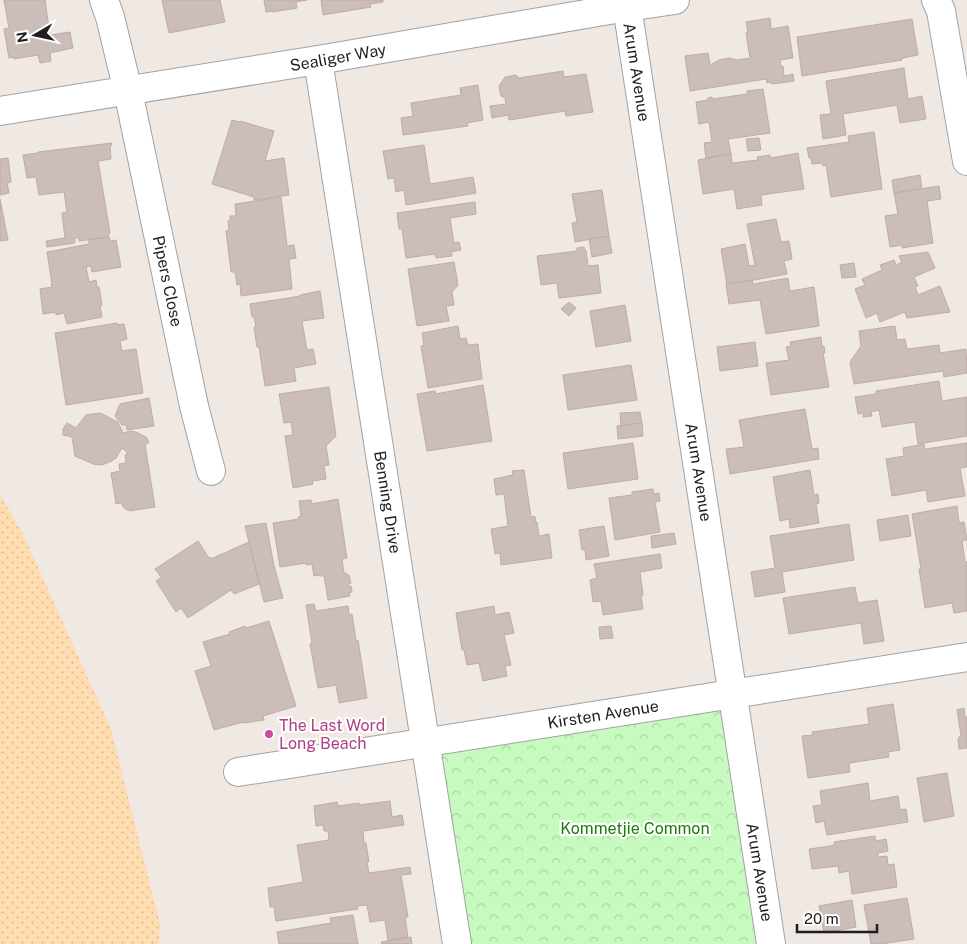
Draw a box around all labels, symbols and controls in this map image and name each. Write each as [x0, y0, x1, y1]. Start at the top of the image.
north arrow [10, 10, 60, 60]
street label: Arum Avenue [619, 21, 654, 123]
text: N [13, 30, 31, 44]
street label: Sealiger Way [288, 40, 388, 75]
street label: Pipers Close [149, 234, 186, 328]
street label: Arum Avenue [681, 421, 716, 523]
street label: Benning Drive [370, 449, 405, 555]
street label: Kirsten Avenue [546, 696, 660, 733]
place label: The Last Word Long Beach [279, 716, 385, 753]
marker: The Last Word Long Beach [263, 728, 275, 740]
park label: Kommetjie Common [560, 819, 710, 838]
street label: Arum Avenue [742, 821, 777, 923]
scale bar [797, 902, 877, 934]
text: 20 m [804, 910, 839, 927]

